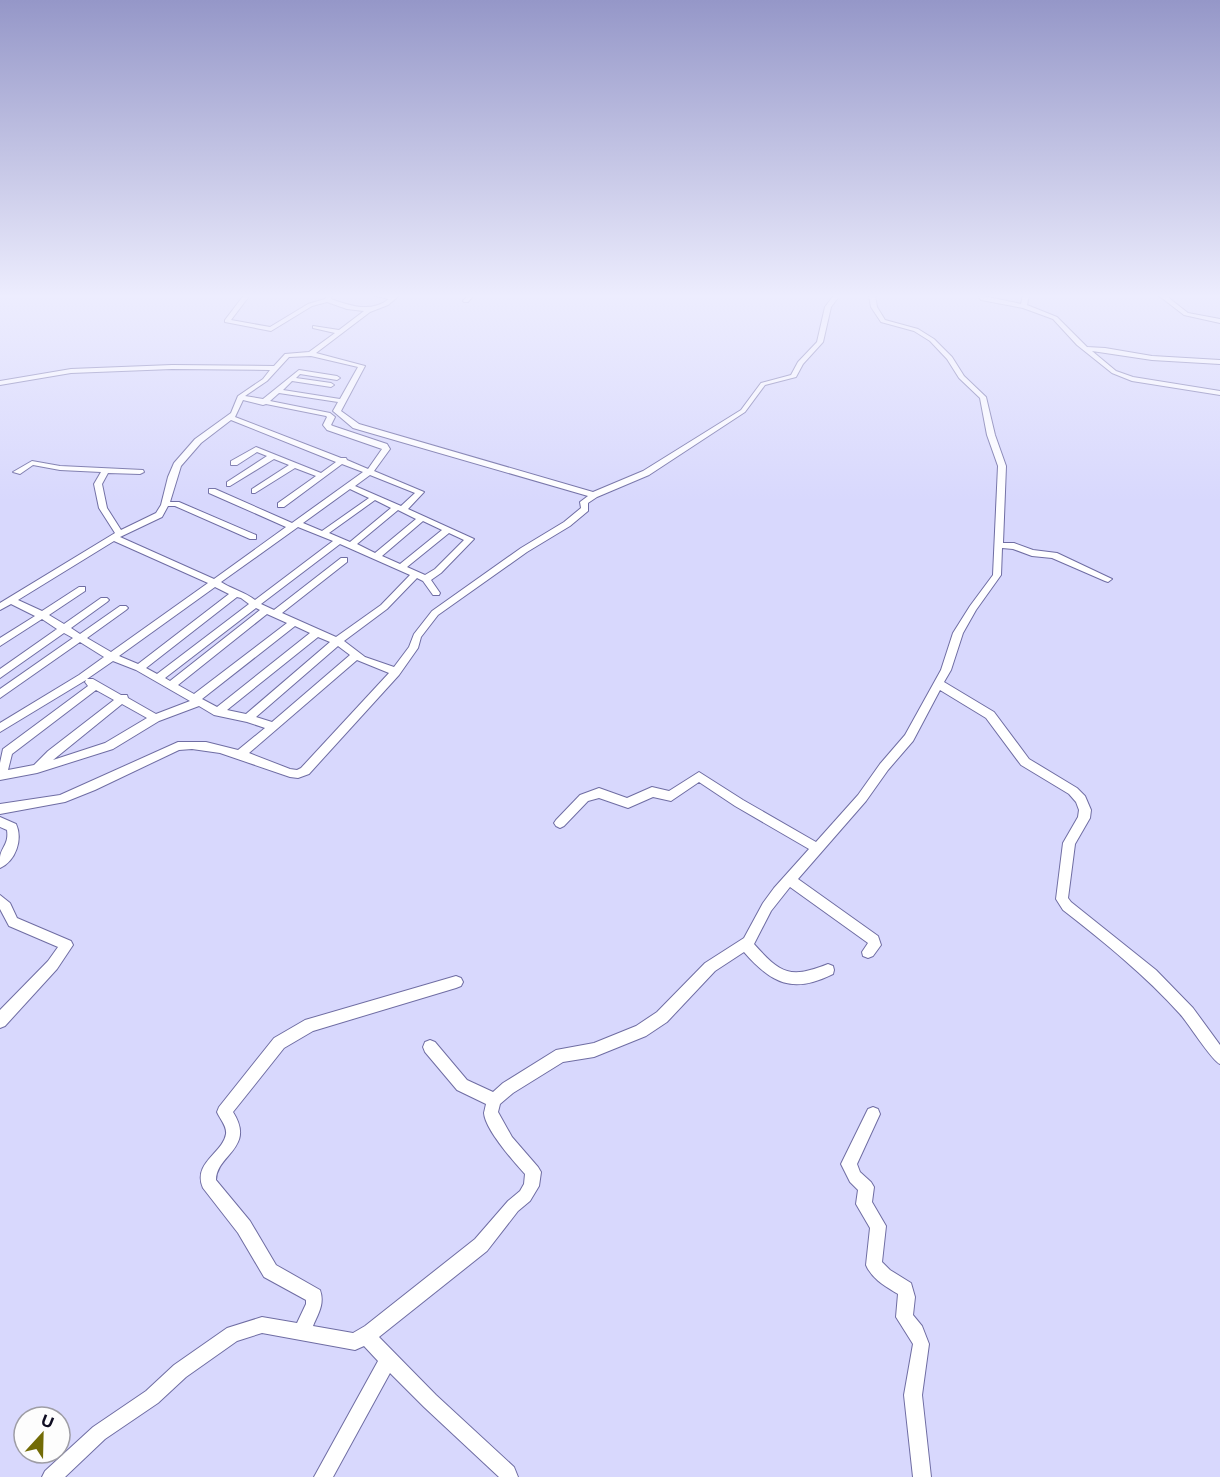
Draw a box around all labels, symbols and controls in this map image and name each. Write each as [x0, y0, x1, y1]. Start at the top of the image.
north arrow [12, 1405, 72, 1465]
text: U [38, 1410, 57, 1433]

